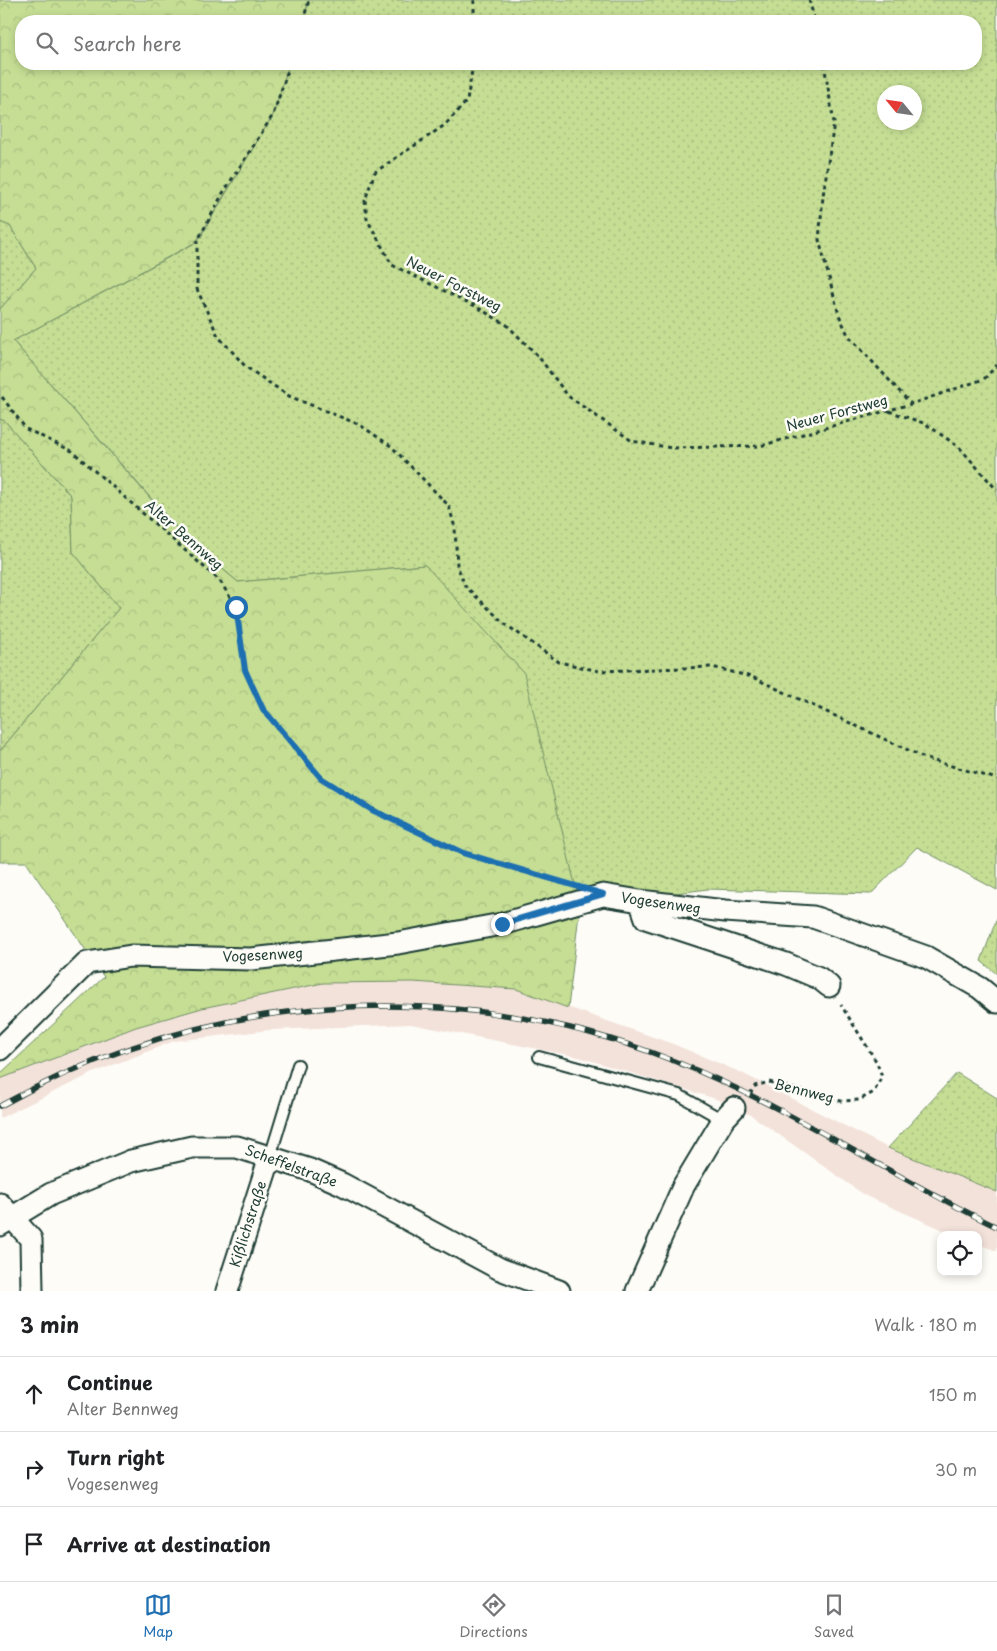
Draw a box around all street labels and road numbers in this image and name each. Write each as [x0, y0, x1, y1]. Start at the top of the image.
street label: Neuer Forstweg [403, 251, 505, 317]
street label: Neuer Forstweg [784, 389, 890, 436]
street label: Alter Bennweg [140, 495, 228, 575]
street label: Vogesenweg [620, 887, 702, 918]
street label: Vogesenweg [222, 942, 304, 967]
street label: Bennweg [772, 1073, 836, 1108]
street label: Scheffelstraße [242, 1139, 340, 1192]
street label: Kißlichstraße [224, 1178, 271, 1270]

